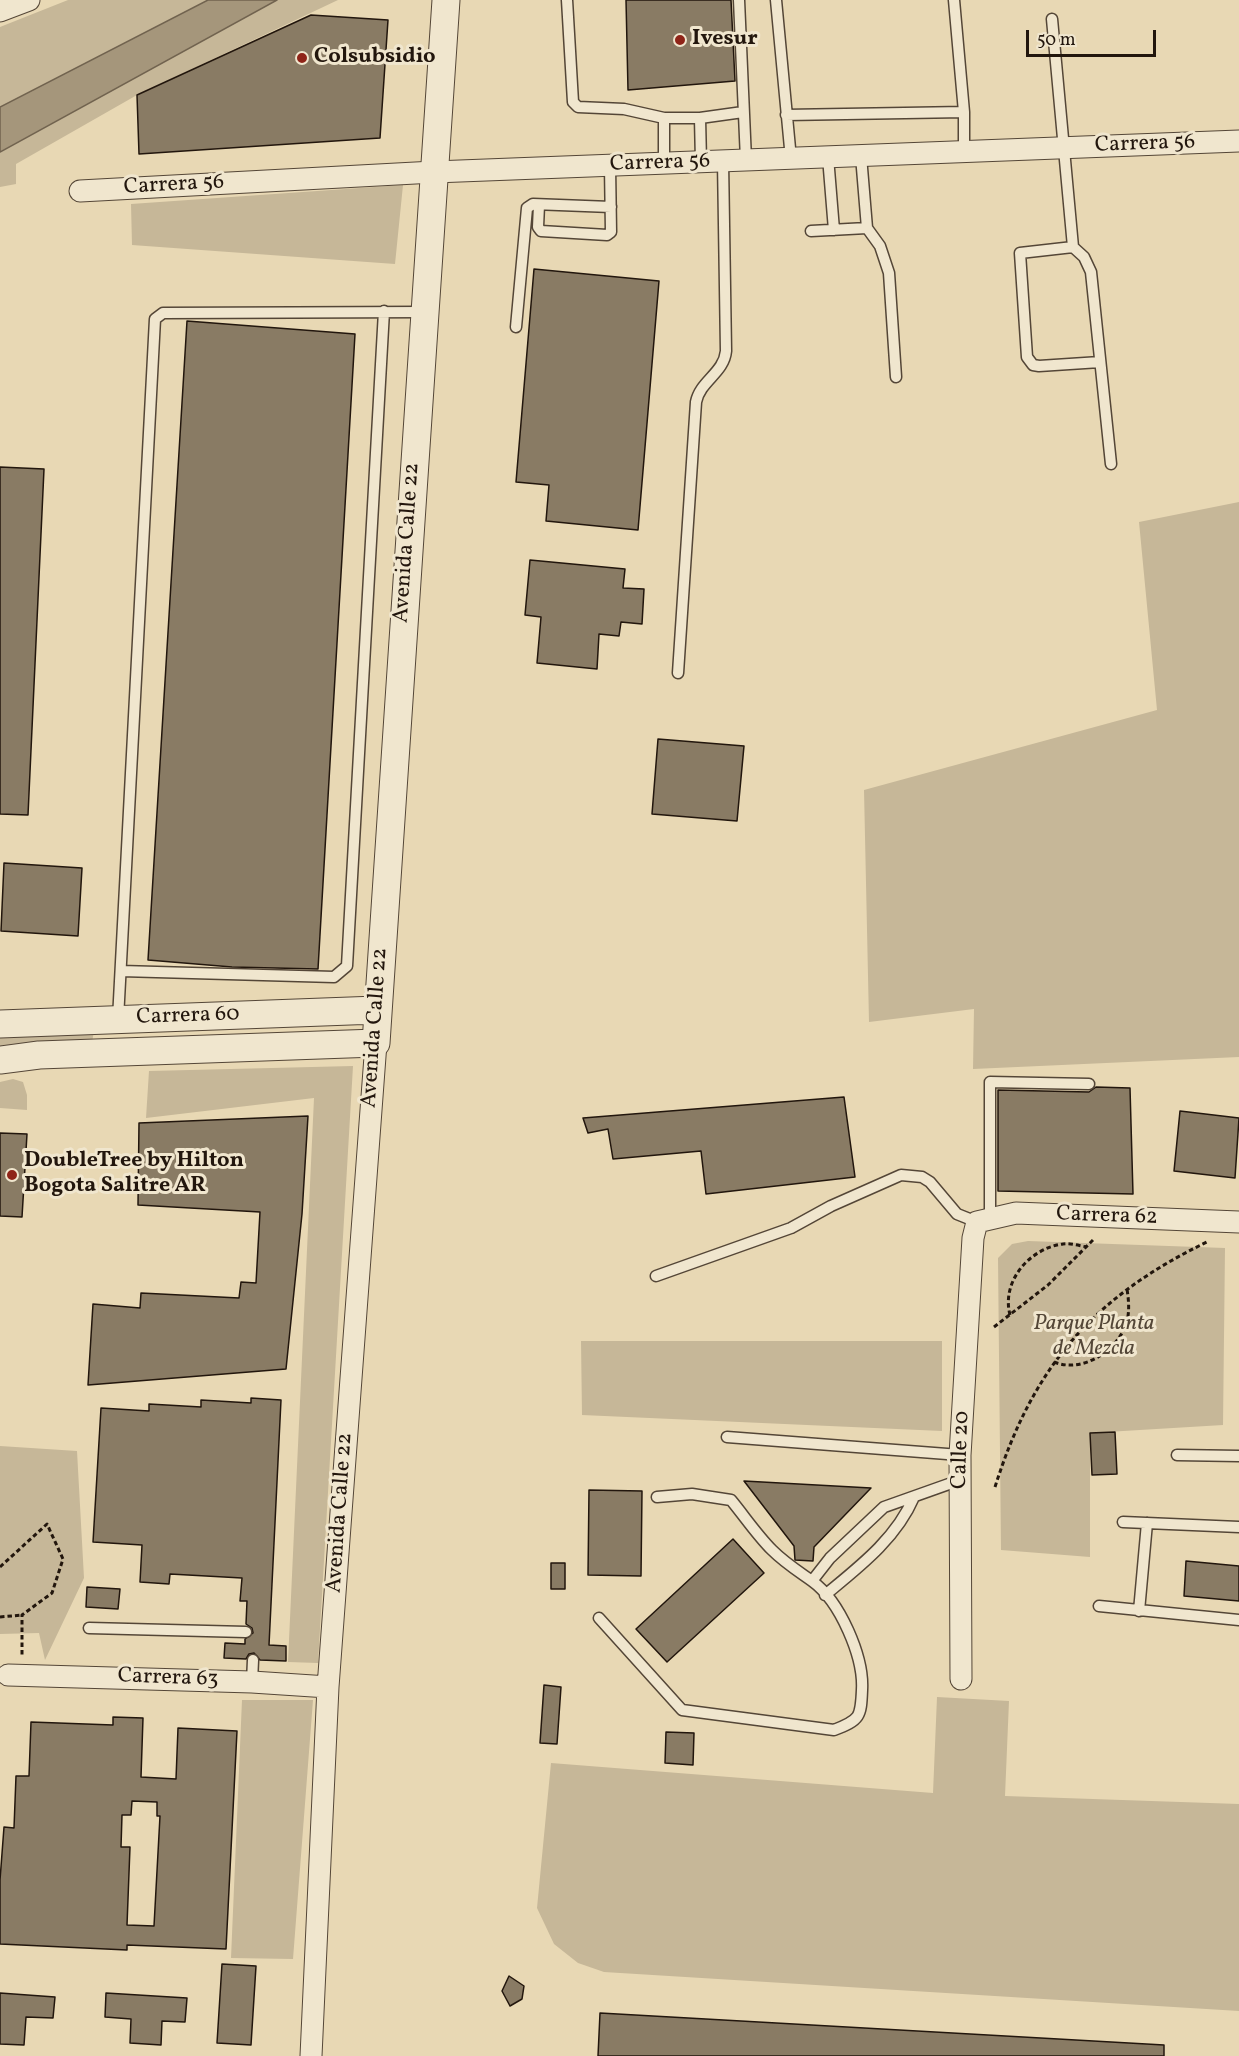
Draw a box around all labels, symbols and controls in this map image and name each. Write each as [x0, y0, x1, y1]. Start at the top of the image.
scale bar [1029, 18, 1160, 56]
place label: Ivesur [692, 27, 758, 53]
text: 50 m [1037, 28, 1076, 53]
marker: Ivesur [673, 33, 687, 47]
place label: Colsubsidio [314, 45, 436, 71]
marker: Colsubsidio [295, 51, 309, 65]
street label: Carrera 56 [1094, 130, 1196, 160]
street label: Carrera 56 [609, 149, 711, 179]
street label: Carrera 56 [123, 170, 225, 202]
street label: Avenida Calle 22 [389, 462, 427, 624]
street label: Avenida Calle 22 [357, 947, 395, 1109]
street label: Carrera 60 [136, 1002, 240, 1032]
place label: DoubleTree by Hilton Bogota Salitre AR [24, 1149, 244, 1200]
marker: DoubleTree by Hilton Bogota Salitre AR [5, 1168, 19, 1182]
street label: Carrera 62 [1056, 1202, 1158, 1232]
park label: Parque Planta de Mezcla [1034, 1312, 1154, 1364]
street label: Calle 20 [947, 1411, 977, 1489]
street label: Avenida Calle 22 [322, 1432, 360, 1594]
street label: Carrera 63 [117, 1664, 219, 1694]

